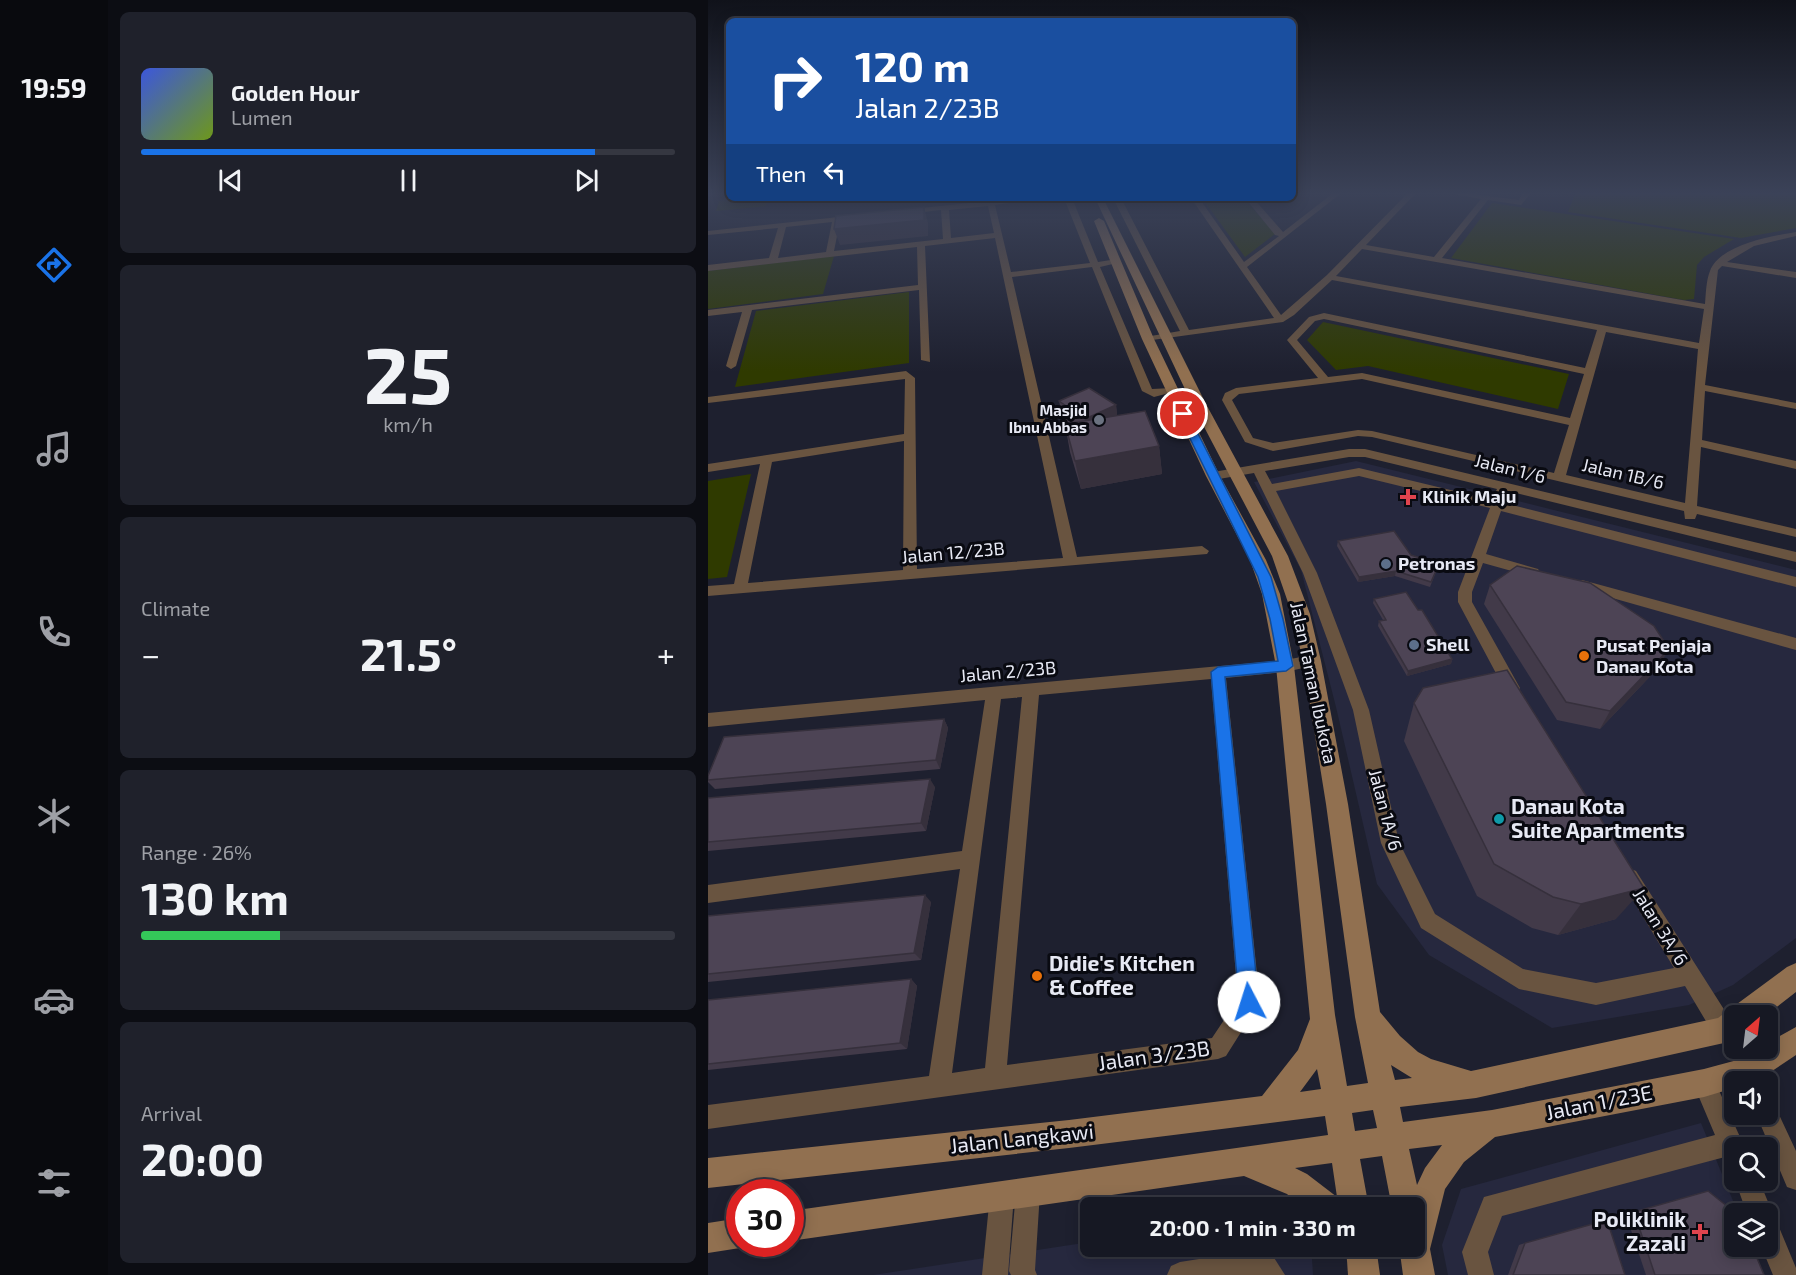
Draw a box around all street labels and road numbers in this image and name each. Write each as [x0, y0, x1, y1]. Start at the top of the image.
street label: Jalan 1/6 [1472, 449, 1548, 487]
street label: Jalan 1B/6 [1580, 453, 1666, 493]
street label: Jalan 12/23B [900, 537, 1005, 567]
street label: Jalan Taman Ibukota [1286, 600, 1342, 766]
street label: Jalan 2/23B [959, 656, 1057, 686]
street label: Jalan 1A/6 [1365, 766, 1407, 853]
street label: Jalan 3A/6 [1629, 884, 1693, 969]
street label: Jalan 3/23B [1096, 1034, 1211, 1075]
street label: Jalan 1/23E [1543, 1079, 1654, 1124]
street label: Jalan Langkawi [949, 1118, 1095, 1157]

